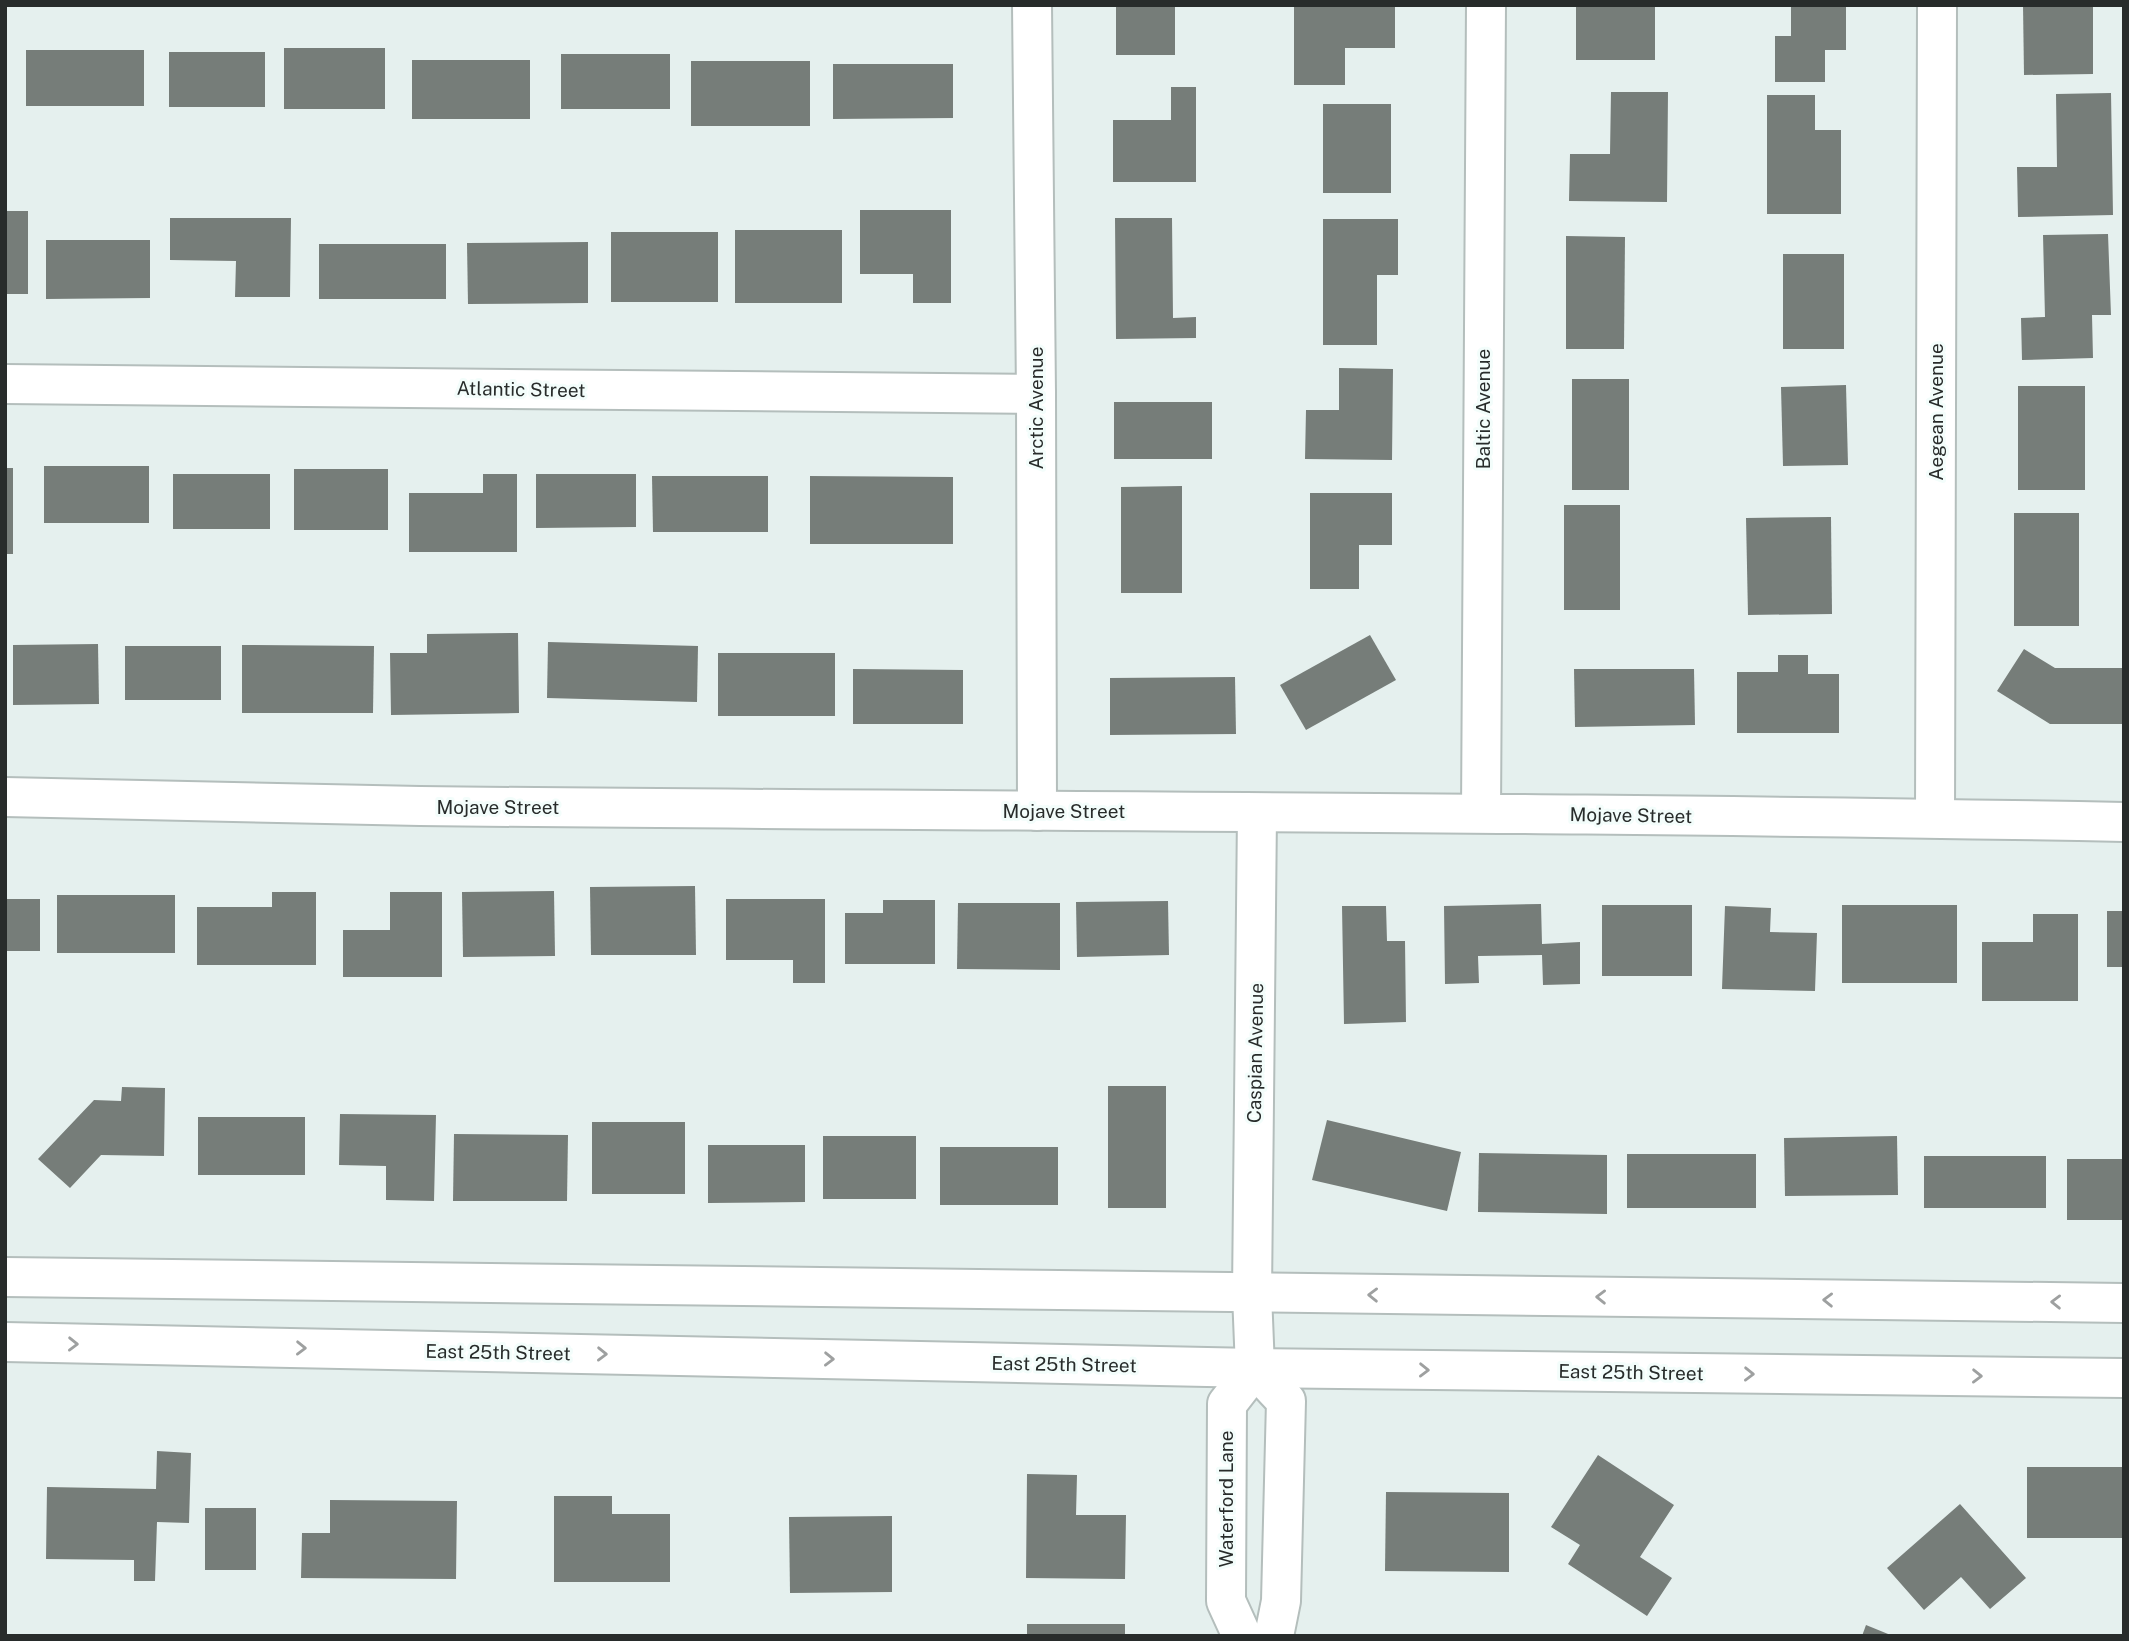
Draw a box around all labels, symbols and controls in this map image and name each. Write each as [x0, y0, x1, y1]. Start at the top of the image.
street label: Aegean Avenue [1925, 343, 1947, 481]
street label: Arctic Avenue [1025, 347, 1047, 469]
street label: Baltic Avenue [1472, 349, 1494, 469]
street label: Atlantic Street [456, 377, 586, 401]
street label: Mojave Street [437, 796, 559, 818]
street label: Mojave Street [1003, 800, 1125, 822]
street label: Mojave Street [1569, 803, 1693, 827]
street label: Caspian Avenue [1243, 983, 1267, 1123]
one-way arrow [1367, 1287, 1378, 1303]
one-way arrow [1595, 1289, 1605, 1305]
one-way arrow [1822, 1292, 1833, 1307]
one-way arrow [2050, 1294, 2060, 1310]
one-way arrow [68, 1336, 79, 1351]
one-way arrow [296, 1340, 307, 1356]
street label: East 25th Street [425, 1340, 571, 1364]
one-way arrow [597, 1347, 608, 1362]
one-way arrow [825, 1351, 835, 1367]
street label: East 25th Street [991, 1352, 1137, 1376]
street label: East 25th Street [1558, 1360, 1704, 1384]
one-way arrow [1419, 1362, 1429, 1378]
one-way arrow [1744, 1366, 1755, 1381]
one-way arrow [1972, 1368, 1982, 1384]
street label: Waterford Lane [1215, 1430, 1237, 1568]

